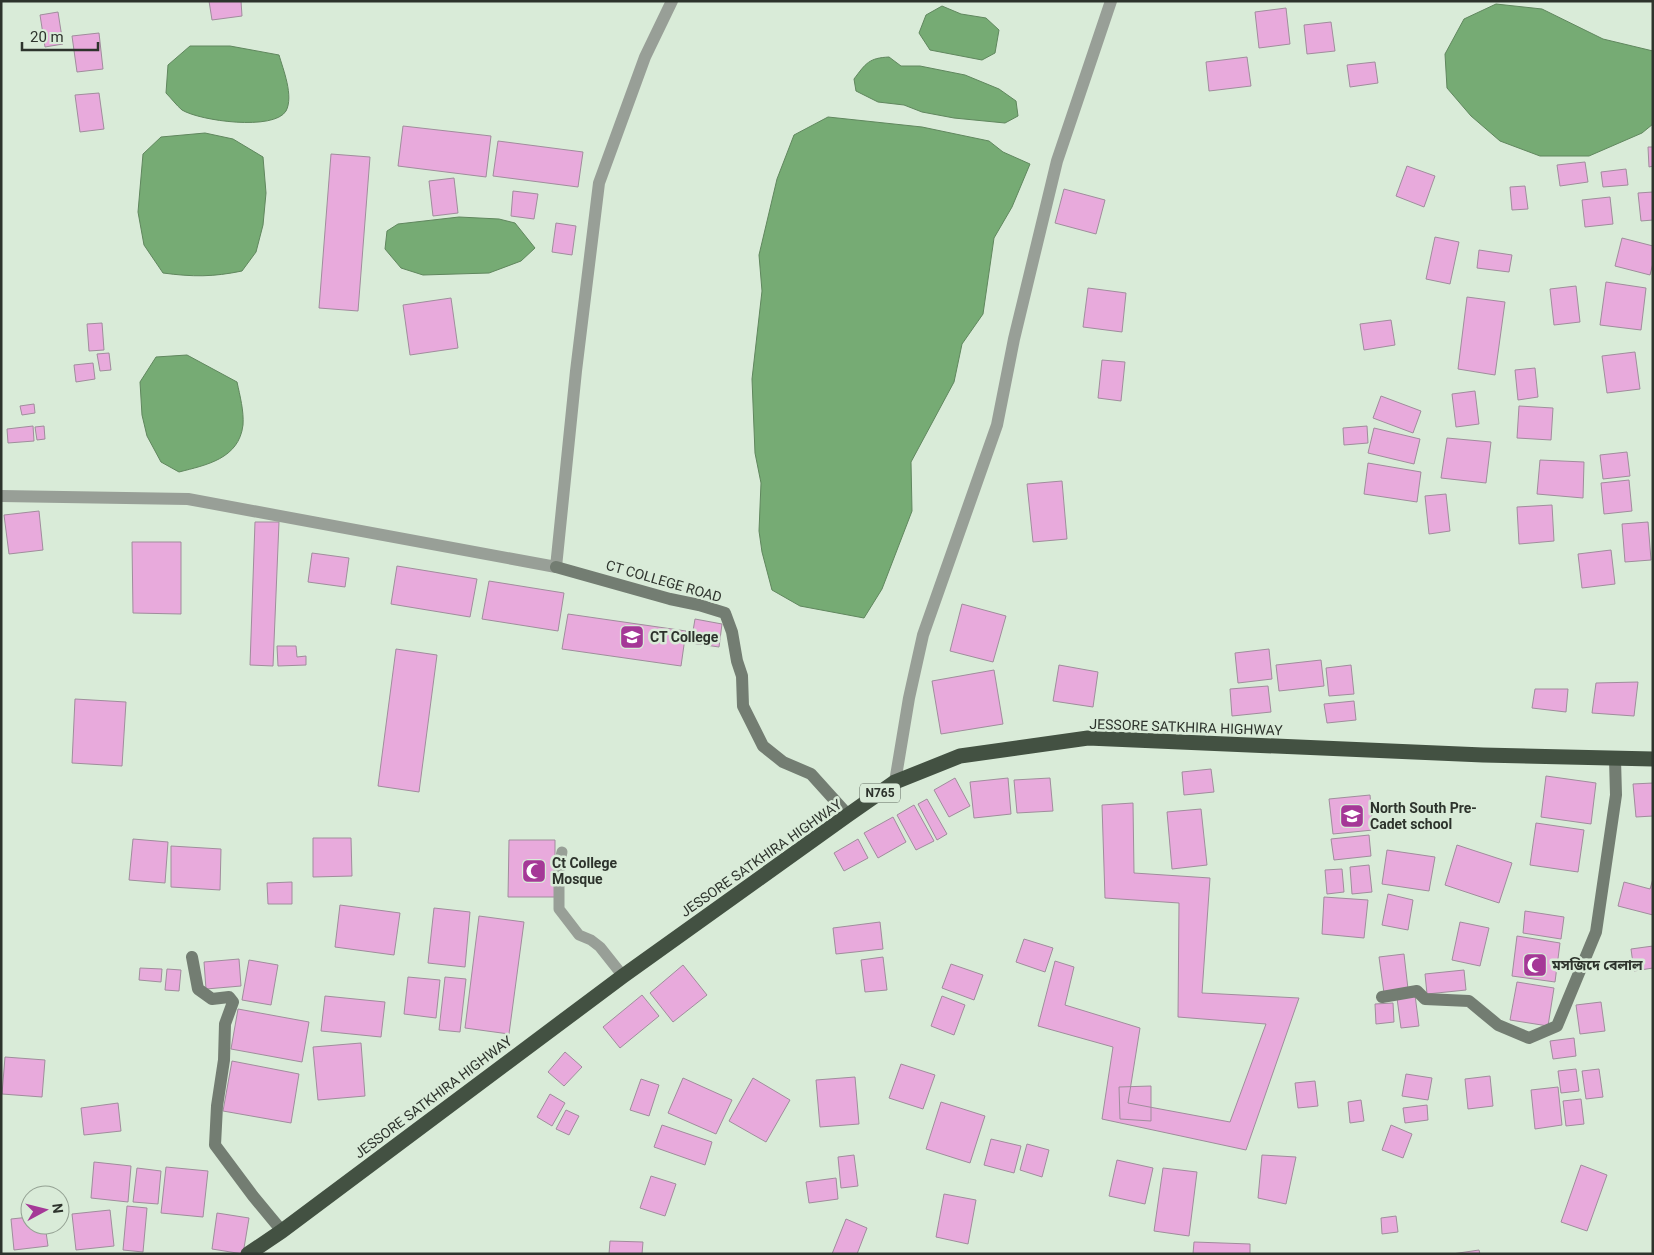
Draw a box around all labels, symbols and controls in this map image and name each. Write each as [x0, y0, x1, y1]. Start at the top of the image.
scale bar [22, 20, 99, 52]
text: 20 m [30, 28, 64, 46]
street label: CT COLLEGE ROAD [604, 557, 724, 605]
school or university icon: CT College [619, 624, 645, 650]
place label: CT College [650, 629, 719, 645]
street label: JESSORE SATKHIRA HIGHWAY [1089, 716, 1283, 738]
road number: N765 [860, 784, 900, 802]
street label: JESSORE SATKHIRA HIGHWAY [677, 796, 845, 920]
place label: North South Pre- Cadet school [1370, 800, 1477, 832]
school or university icon: North South Pre- Cadet school [1339, 803, 1365, 829]
place label: Ct College Mosque [552, 855, 617, 887]
mosque icon: Ct College Mosque [521, 858, 547, 884]
mosque icon: মসজিদে বেলাল [1522, 952, 1548, 978]
place label: মসজিদে বেলাল [1551, 957, 1643, 973]
street label: JESSORE SATKHIRA HIGHWAY [351, 1032, 515, 1161]
north arrow [20, 1185, 70, 1235]
text: N [49, 1203, 66, 1214]

